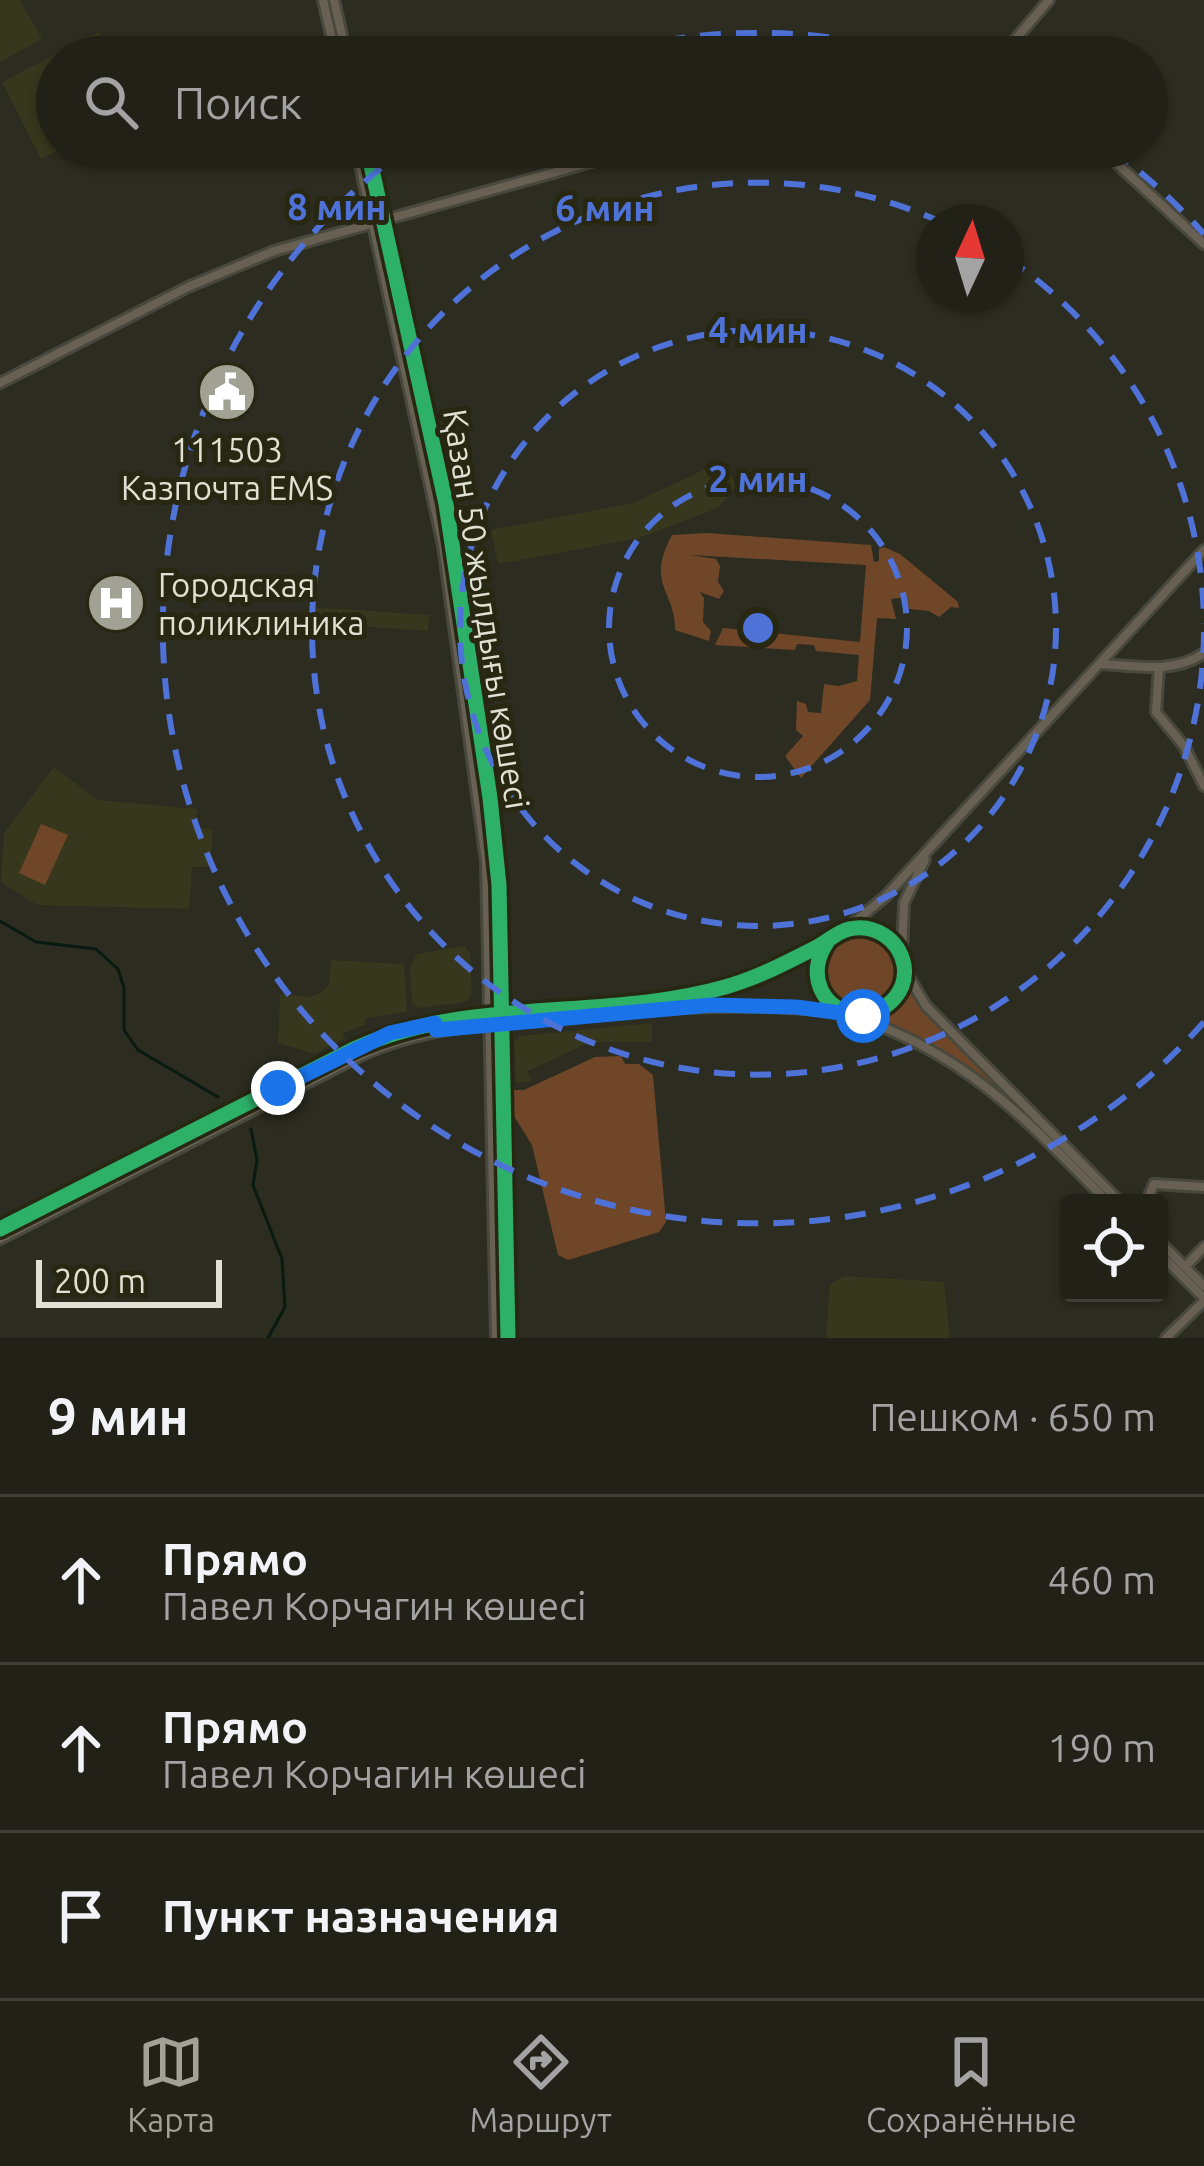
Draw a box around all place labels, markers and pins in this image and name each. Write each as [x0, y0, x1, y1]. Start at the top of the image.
public building icon: 111503 Казпочта EMS [196, 361, 258, 423]
place label: 111503 Казпочта EMS [121, 431, 333, 506]
place label: Городская поликлиника [158, 566, 364, 641]
hospital icon: Городская поликлиника [85, 572, 147, 634]
centre of rings [737, 607, 779, 649]

